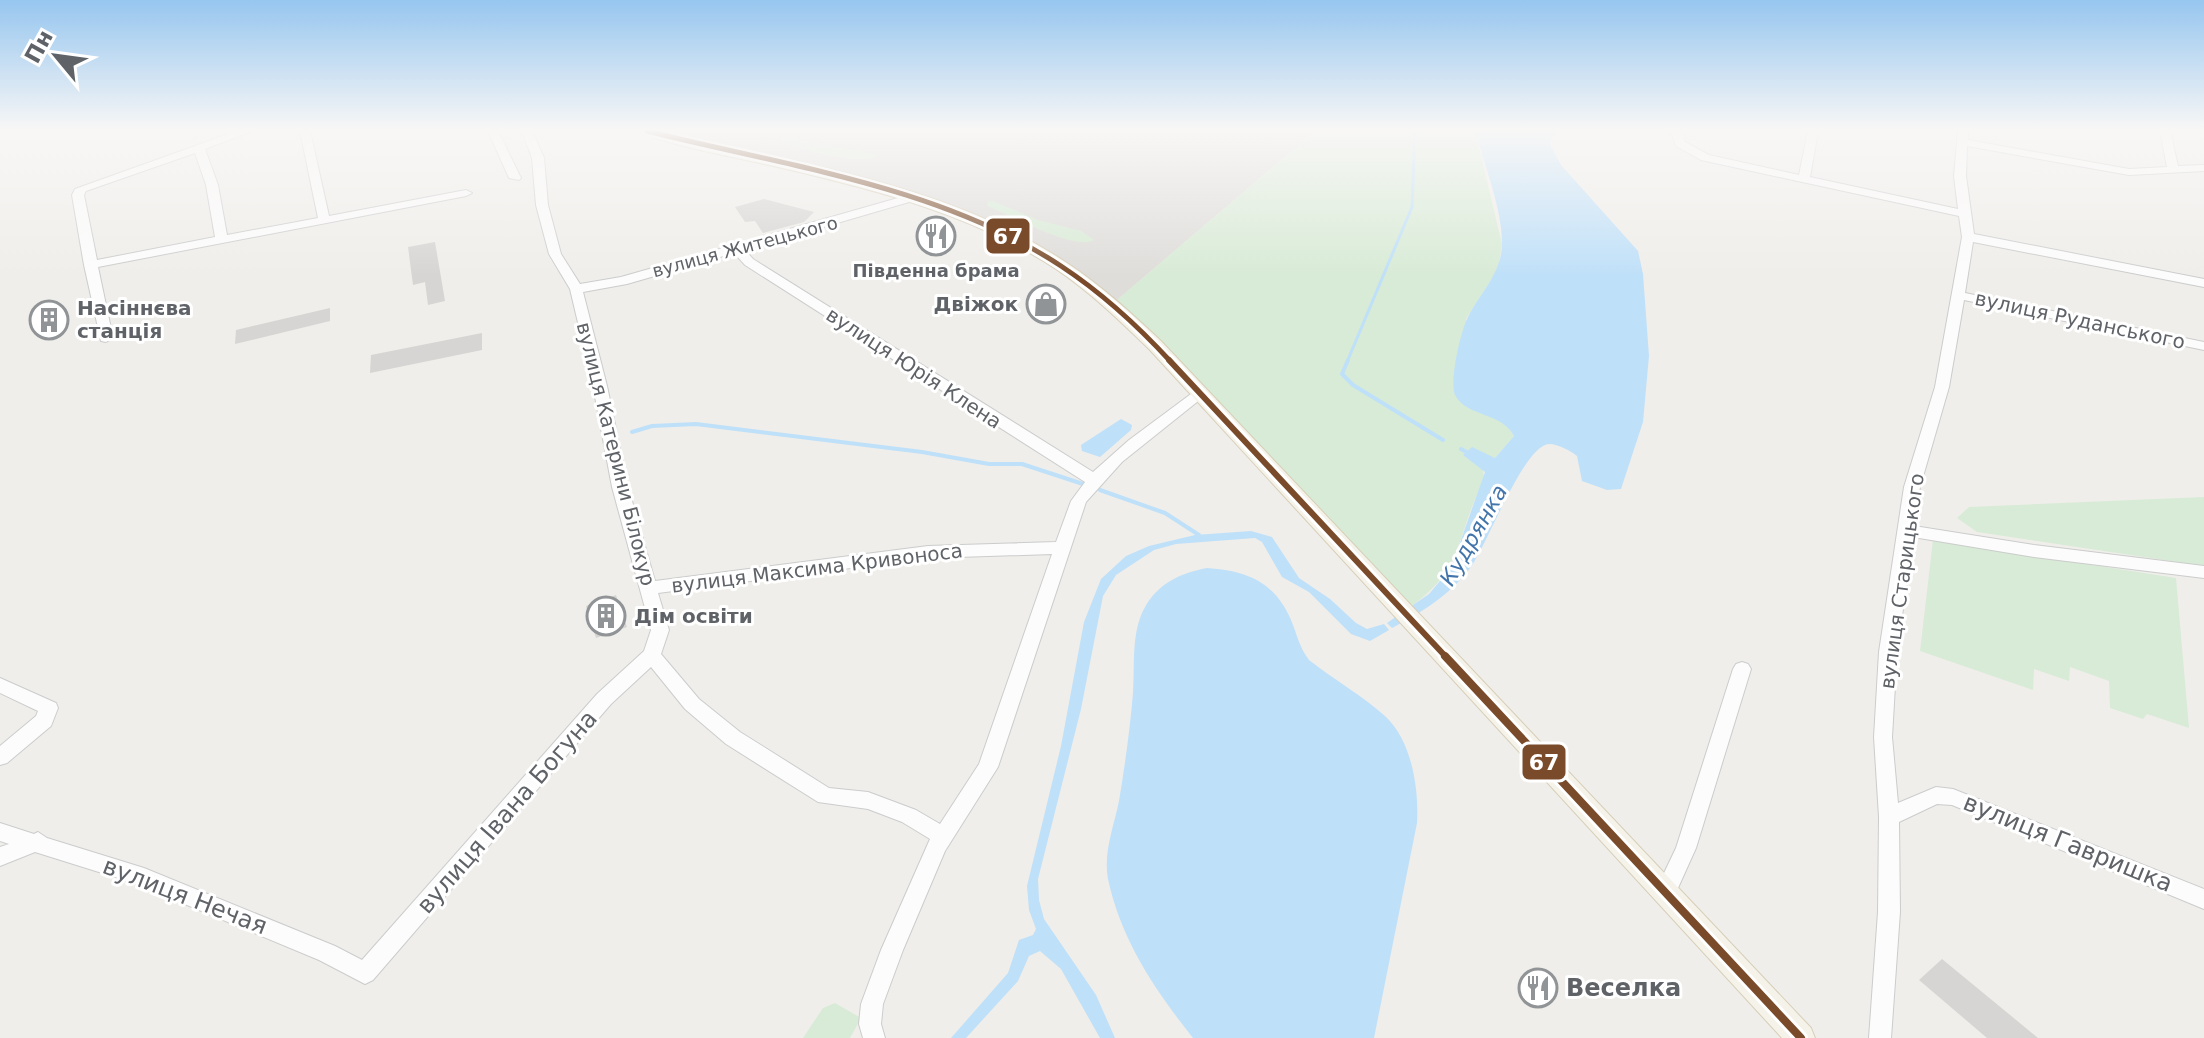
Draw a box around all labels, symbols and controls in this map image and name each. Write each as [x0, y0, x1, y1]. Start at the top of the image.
north arrow [16, 16, 96, 96]
text: Пн [20, 26, 58, 67]
street label: вулиця Житецького [650, 212, 840, 281]
restaurant icon: Південна брама [915, 215, 957, 257]
line badge: 67 [985, 217, 1031, 255]
text: 67 [993, 224, 1023, 249]
place label: Південна брама [852, 260, 1020, 281]
shop icon: Двіжок [1025, 283, 1067, 325]
street label: вулиця Руданського [1973, 286, 2187, 354]
place label: Двіжок [933, 292, 1018, 316]
place label: Насіннєва станція [77, 296, 192, 343]
building icon: Насіннєва станція [28, 299, 70, 341]
street label: вулиця Юрія Клена [822, 302, 1006, 434]
street label: вулиця Катерини Білокур [572, 320, 660, 588]
street label: вулиця Старицького [1875, 472, 1929, 690]
water label: Кудрянка [1435, 480, 1512, 590]
street label: вулиця Максима Кривоноса [670, 538, 964, 598]
building icon: Дім освіти [585, 595, 627, 637]
place label: Дім освіти [634, 604, 753, 628]
street label: вулиця Івана Богуна [411, 705, 603, 919]
line badge: 67 [1521, 743, 1567, 781]
text: 67 [1529, 750, 1559, 775]
street label: вулиця Гавришка [1959, 788, 2177, 898]
street label: вулиця Нечая [99, 852, 271, 940]
restaurant icon: Веселка [1517, 967, 1559, 1009]
place label: Веселка [1566, 974, 1681, 1002]

